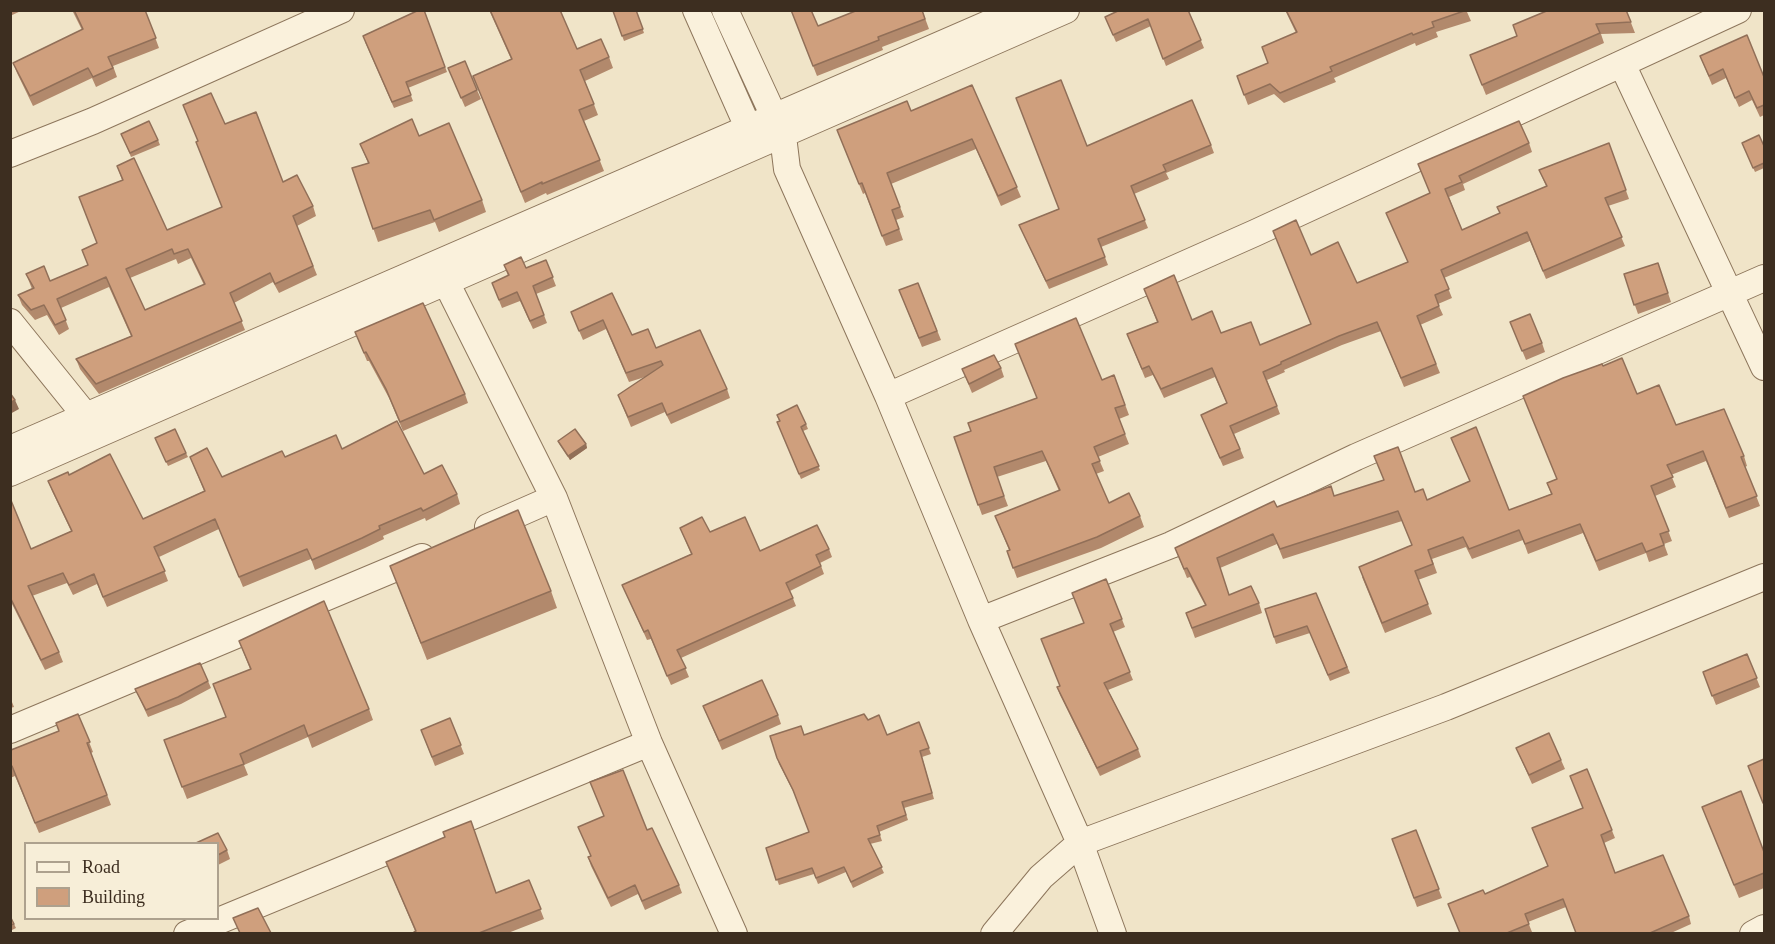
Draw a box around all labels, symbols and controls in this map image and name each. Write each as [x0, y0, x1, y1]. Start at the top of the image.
legend [24, 842, 219, 920]
text: Road [82, 857, 120, 877]
text: Building [82, 887, 145, 907]

